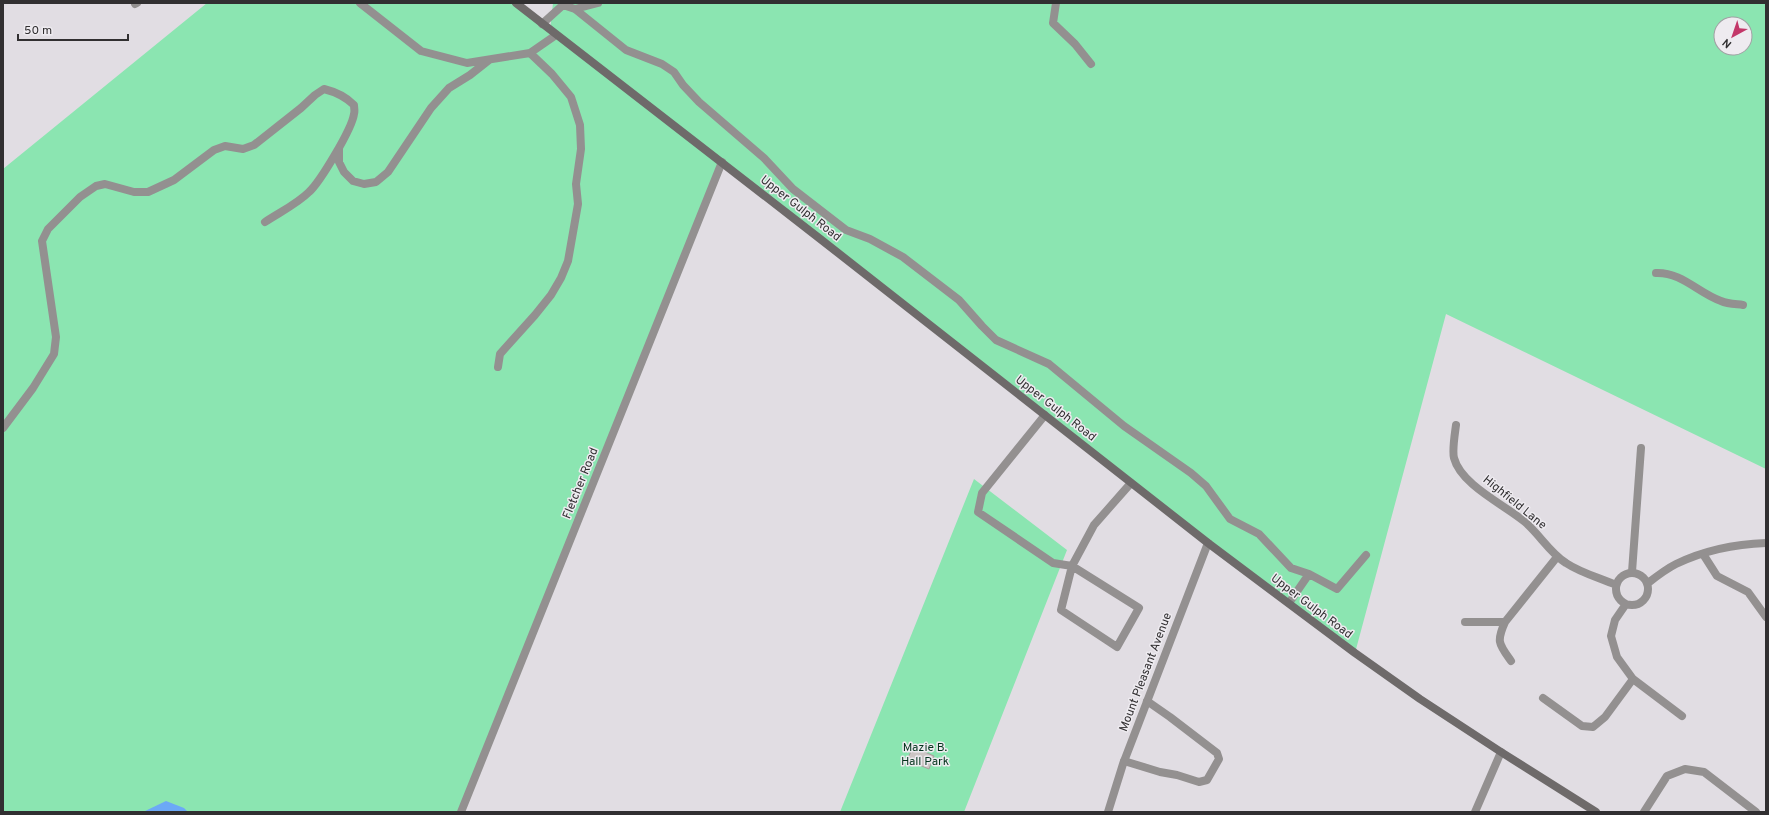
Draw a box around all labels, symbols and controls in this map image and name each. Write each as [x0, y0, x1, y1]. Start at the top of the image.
scale bar [18, 16, 128, 42]
north arrow [1713, 16, 1753, 56]
text: 50 m [24, 23, 52, 39]
text: N [1720, 35, 1735, 51]
street label: Upper Gulph Road [757, 172, 844, 245]
street label: Upper Gulph Road [1012, 372, 1099, 445]
street label: Fletcher Road [559, 445, 602, 521]
street label: Highfield Lane [1479, 472, 1550, 533]
street label: Upper Gulph Road [1267, 571, 1355, 643]
street label: Mount Pleasant Avenue [1116, 611, 1176, 734]
park label: Mazie B. Hall Park [901, 740, 949, 770]

